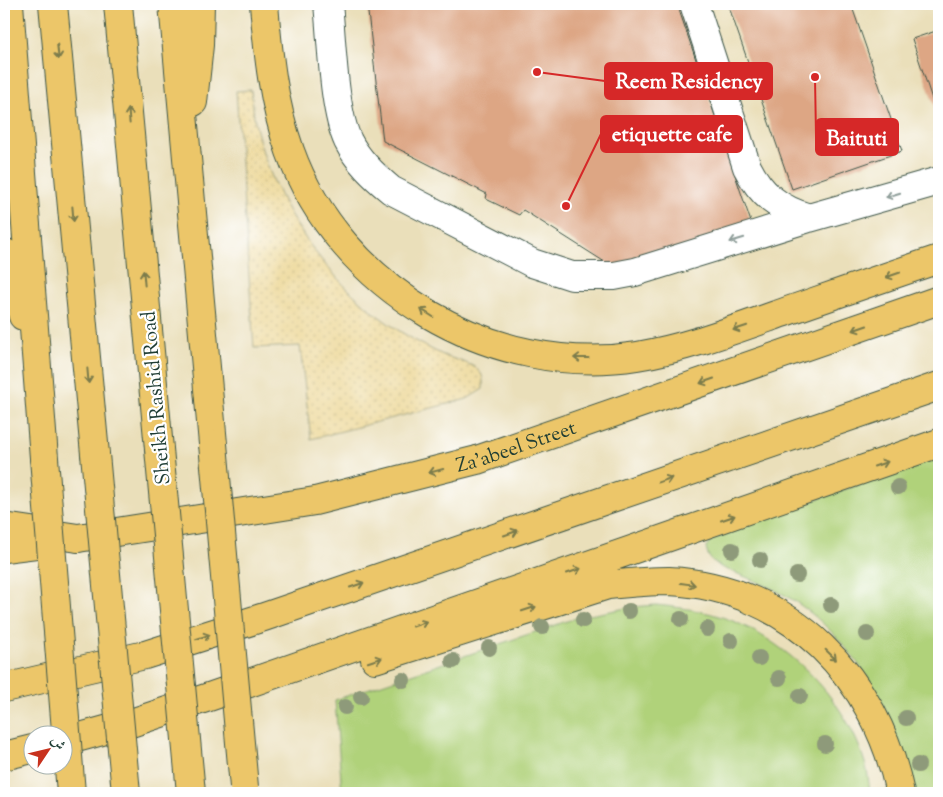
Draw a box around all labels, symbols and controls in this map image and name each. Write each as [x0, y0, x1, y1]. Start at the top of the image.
one-way arrow [53, 44, 63, 60]
callout: Reem Residency [605, 63, 772, 99]
text: Reem Residency [615, 68, 763, 98]
one-way arrow [124, 109, 133, 125]
callout: etiquette cafe [601, 116, 742, 152]
callout: Baituti [816, 119, 898, 155]
text: etiquette cafe [612, 121, 732, 151]
text: Baituti [826, 125, 888, 155]
one-way arrow [885, 190, 901, 200]
one-way arrow [68, 206, 78, 222]
one-way arrow [729, 236, 745, 246]
one-way arrow [139, 270, 148, 286]
one-way arrow [885, 270, 901, 280]
one-way arrow [420, 307, 434, 317]
street label: Sheikh Rashid Road [135, 310, 180, 486]
one-way arrow [732, 324, 748, 333]
one-way arrow [853, 324, 868, 333]
one-way arrow [573, 353, 590, 363]
one-way arrow [83, 368, 93, 384]
one-way arrow [699, 377, 715, 386]
street label: Za'abeel Street [453, 415, 581, 482]
one-way arrow [873, 459, 888, 468]
one-way arrow [429, 467, 445, 477]
one-way arrow [657, 475, 673, 485]
one-way arrow [719, 513, 735, 522]
one-way arrow [503, 528, 519, 537]
one-way arrow [566, 566, 581, 575]
one-way arrow [680, 579, 696, 589]
one-way arrow [349, 580, 365, 590]
one-way arrow [521, 604, 537, 613]
one-way arrow [412, 619, 428, 628]
one-way arrow [195, 631, 211, 641]
one-way arrow [824, 649, 837, 661]
one-way arrow [367, 654, 383, 664]
north arrow [22, 724, 72, 774]
text: ش [45, 732, 69, 755]

